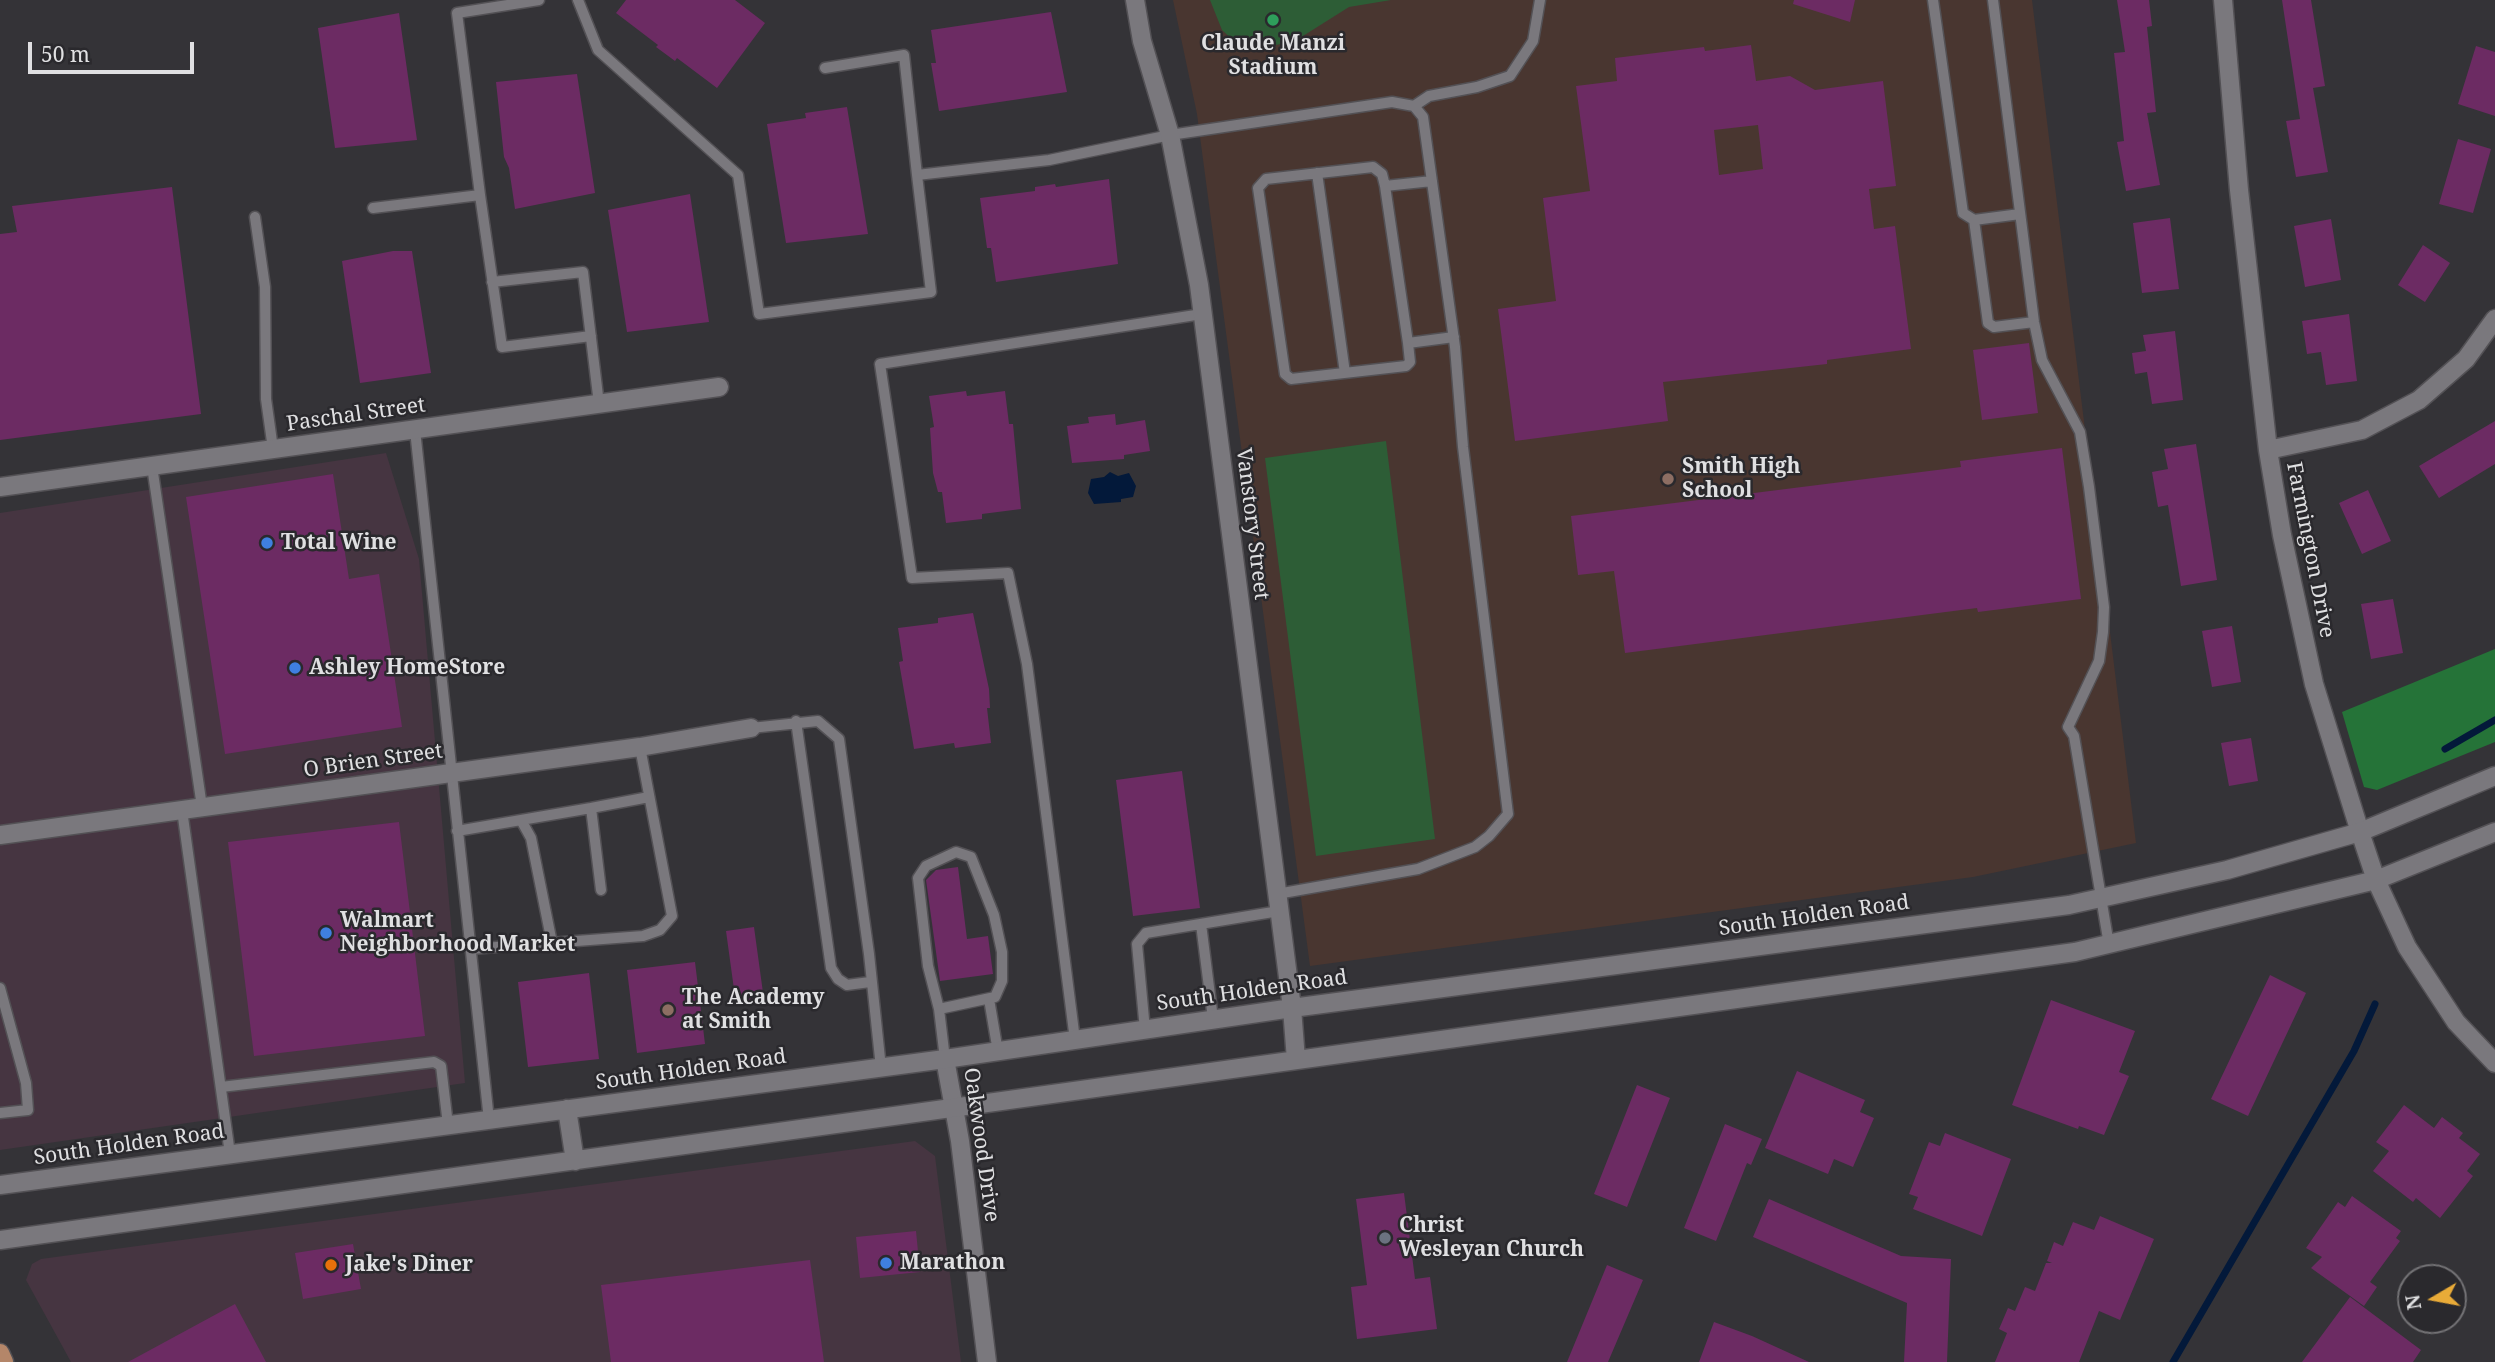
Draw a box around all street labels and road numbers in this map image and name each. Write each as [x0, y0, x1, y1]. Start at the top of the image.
street label: Paschal Street [285, 393, 427, 437]
street label: Vanstory Street [1230, 447, 1274, 601]
street label: Farmington Drive [2281, 460, 2339, 640]
street label: O Brien Street [302, 739, 444, 783]
street label: South Holden Road [1717, 890, 1911, 942]
street label: South Holden Road [1155, 965, 1349, 1017]
street label: South Holden Road [594, 1044, 788, 1096]
street label: Oakwood Drive [958, 1066, 1004, 1224]
street label: South Holden Road [32, 1119, 226, 1171]

